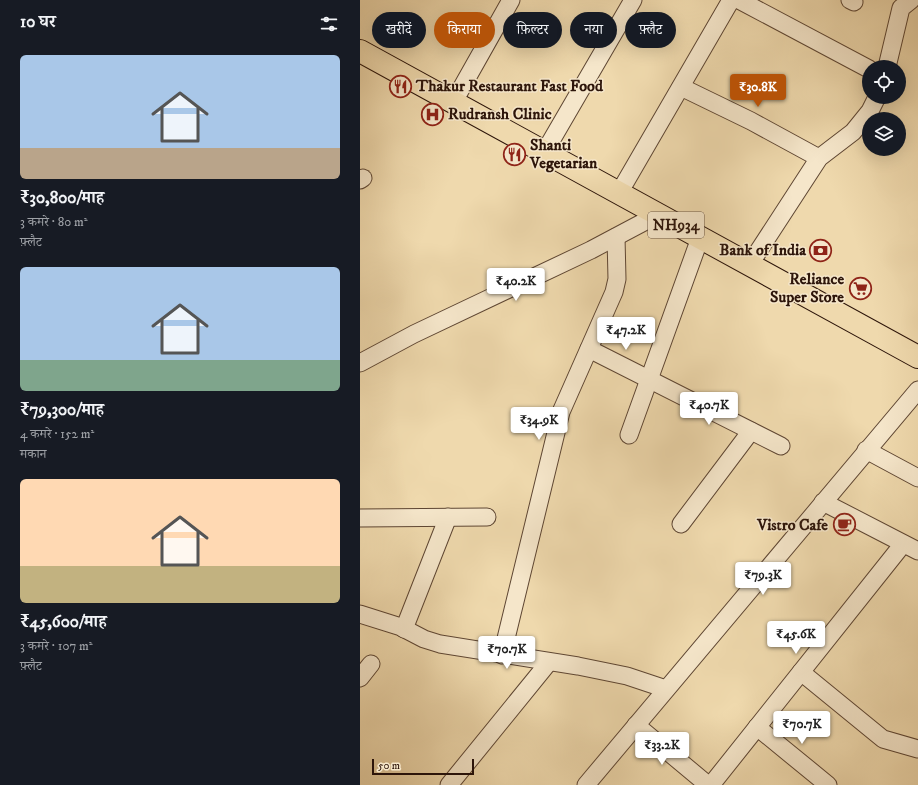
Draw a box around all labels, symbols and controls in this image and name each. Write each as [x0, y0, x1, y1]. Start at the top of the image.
text: 10 घर [20, 11, 56, 33]
chip: खरीदें [372, 12, 426, 48]
chip: किराया [434, 12, 495, 48]
chip: फ़िल्टर [503, 12, 562, 48]
chip: नया [570, 12, 617, 48]
chip: फ़्लैट [625, 12, 676, 48]
icon: filters [318, 13, 340, 35]
map controls [862, 60, 906, 156]
button: locate [862, 60, 906, 104]
restaurant icon: Thakur Restaurant Fast Food [388, 73, 414, 99]
pin: ₹30.8K [725, 74, 791, 108]
place label: Thakur Restaurant Fast Food [415, 76, 604, 96]
text: ₹30.8K [739, 79, 777, 95]
icon: home [144, 81, 216, 153]
hospital icon: Rudransh Clinic [419, 101, 445, 127]
place label: Rudransh Clinic [448, 104, 552, 124]
button: layers [862, 112, 906, 156]
place label: Shanti Vegetarian [529, 135, 598, 173]
restaurant icon: Shanti Vegetarian [502, 141, 528, 167]
text: ₹30,800/माह [20, 187, 104, 209]
road number: NH934 [648, 212, 704, 238]
text: 3 कमरे · 80 m² [20, 214, 88, 230]
text: फ़्लैट [20, 234, 42, 250]
bank icon: Bank of India [808, 237, 834, 263]
place label: Bank of India [719, 240, 807, 260]
pin: ₹40.2K [483, 268, 549, 302]
place label: Reliance Super Store [770, 269, 844, 307]
text: ₹40.2K [496, 273, 536, 289]
supermarket icon: Reliance Super Store [847, 275, 873, 301]
icon: home [144, 293, 216, 365]
pin: ₹47.2K [593, 317, 659, 351]
text: ₹47.2K [606, 322, 646, 338]
pin: ₹40.7K [676, 392, 742, 426]
text: ₹40.7K [689, 397, 729, 413]
text: ₹79,300/माह [20, 399, 104, 421]
pin: ₹34.9K [506, 407, 572, 441]
text: ₹34.9K [520, 412, 558, 428]
text: 4 कमरे · 152 m² [20, 426, 94, 442]
text: मकान [20, 446, 46, 462]
icon: home [144, 505, 216, 577]
cafe icon: Vistro Cafe [831, 512, 857, 538]
place label: Vistro Cafe [756, 515, 828, 535]
pin: ₹79.3K [730, 562, 796, 596]
text: ₹79.3K [744, 567, 782, 583]
text: ₹45,600/माह [20, 611, 107, 633]
pin: ₹45.6K [763, 621, 829, 655]
text: ₹45.6K [776, 626, 816, 642]
pin: ₹70.7K [474, 636, 540, 670]
text: 3 कमरे · 107 m² [20, 638, 93, 654]
text: ₹70.7K [487, 641, 527, 657]
text: फ़्लैट [20, 658, 42, 674]
pin: ₹70.7K [769, 711, 835, 745]
text: ₹70.7K [782, 716, 822, 732]
pin: ₹33.2K [629, 732, 695, 766]
text: ₹33.2K [644, 737, 680, 753]
scale bar [372, 757, 474, 776]
text: 50 m [378, 759, 400, 773]

